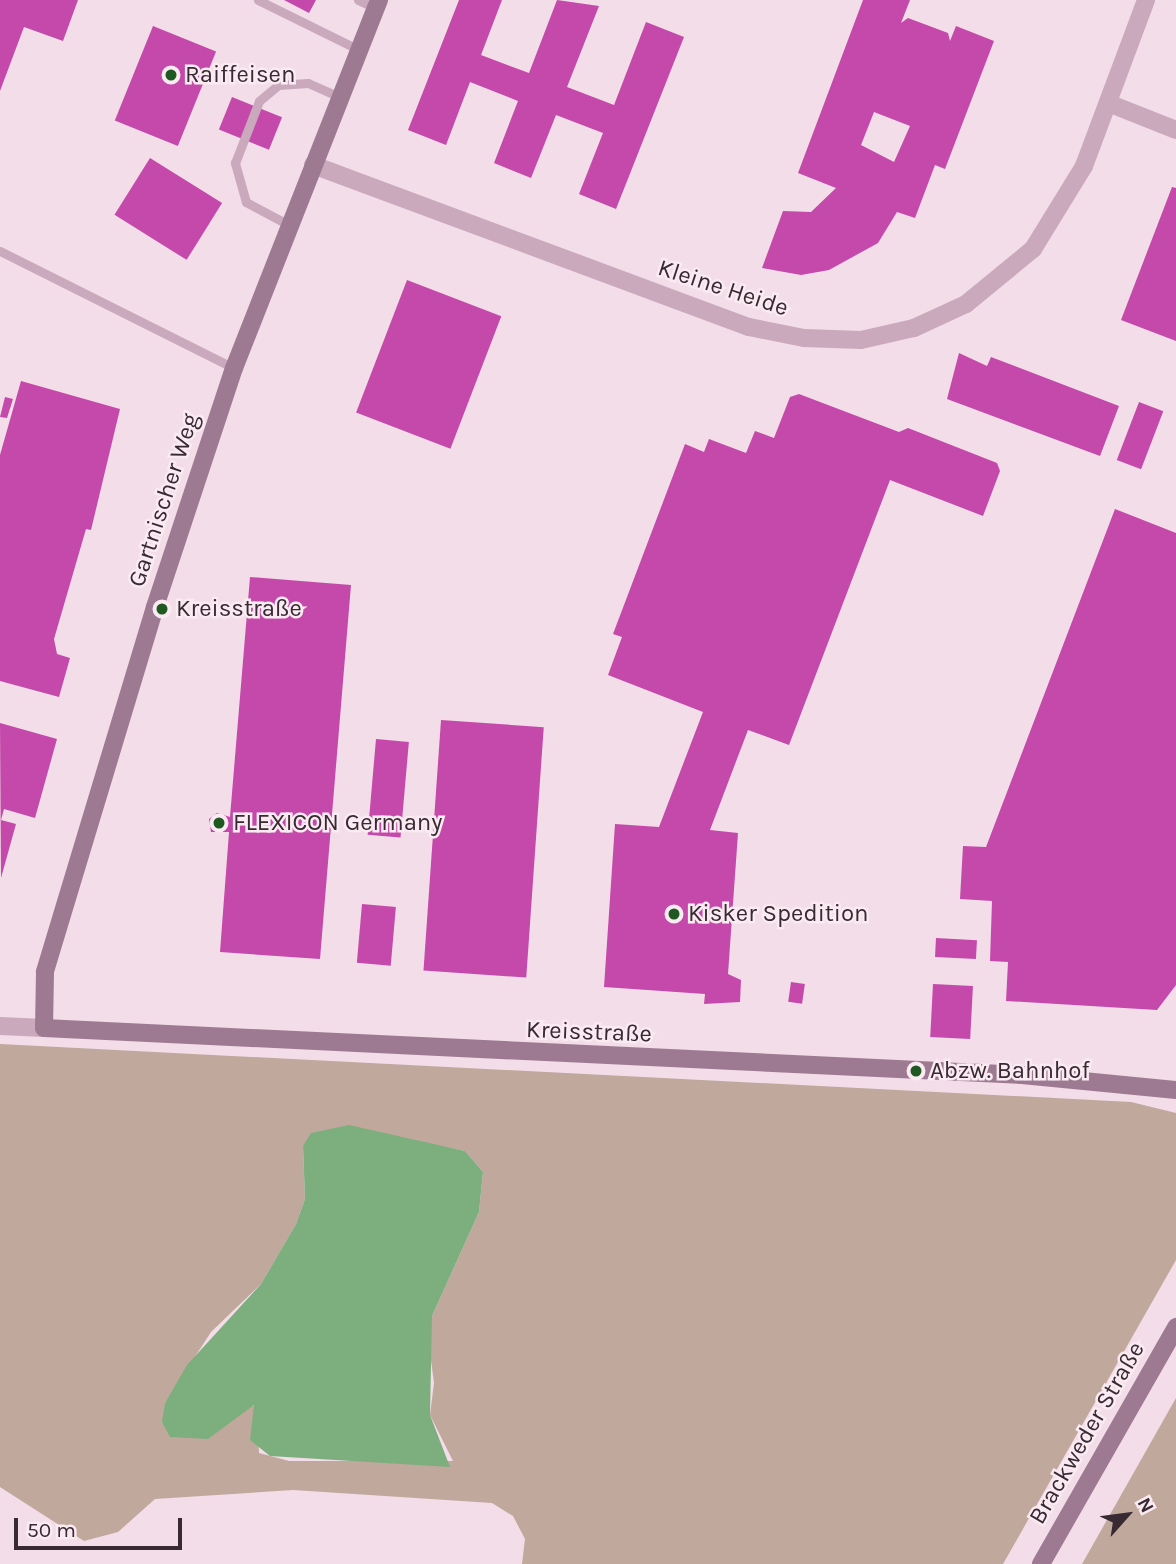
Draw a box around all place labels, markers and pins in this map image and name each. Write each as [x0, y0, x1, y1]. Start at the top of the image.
place label: Raiffeisen [185, 61, 295, 89]
marker: Raiffeisen [163, 67, 179, 83]
place label: Kreisstraße [176, 595, 302, 623]
marker: Kreisstraße [154, 601, 170, 617]
place label: FLEXICON Germany [233, 809, 442, 837]
marker: FLEXICON Germany [211, 815, 227, 831]
place label: Kisker Spedition [688, 900, 869, 928]
marker: Kisker Spedition [666, 906, 682, 922]
place label: Abzw. Bahnhof [930, 1057, 1090, 1085]
marker: Abzw. Bahnhof [908, 1063, 924, 1079]

